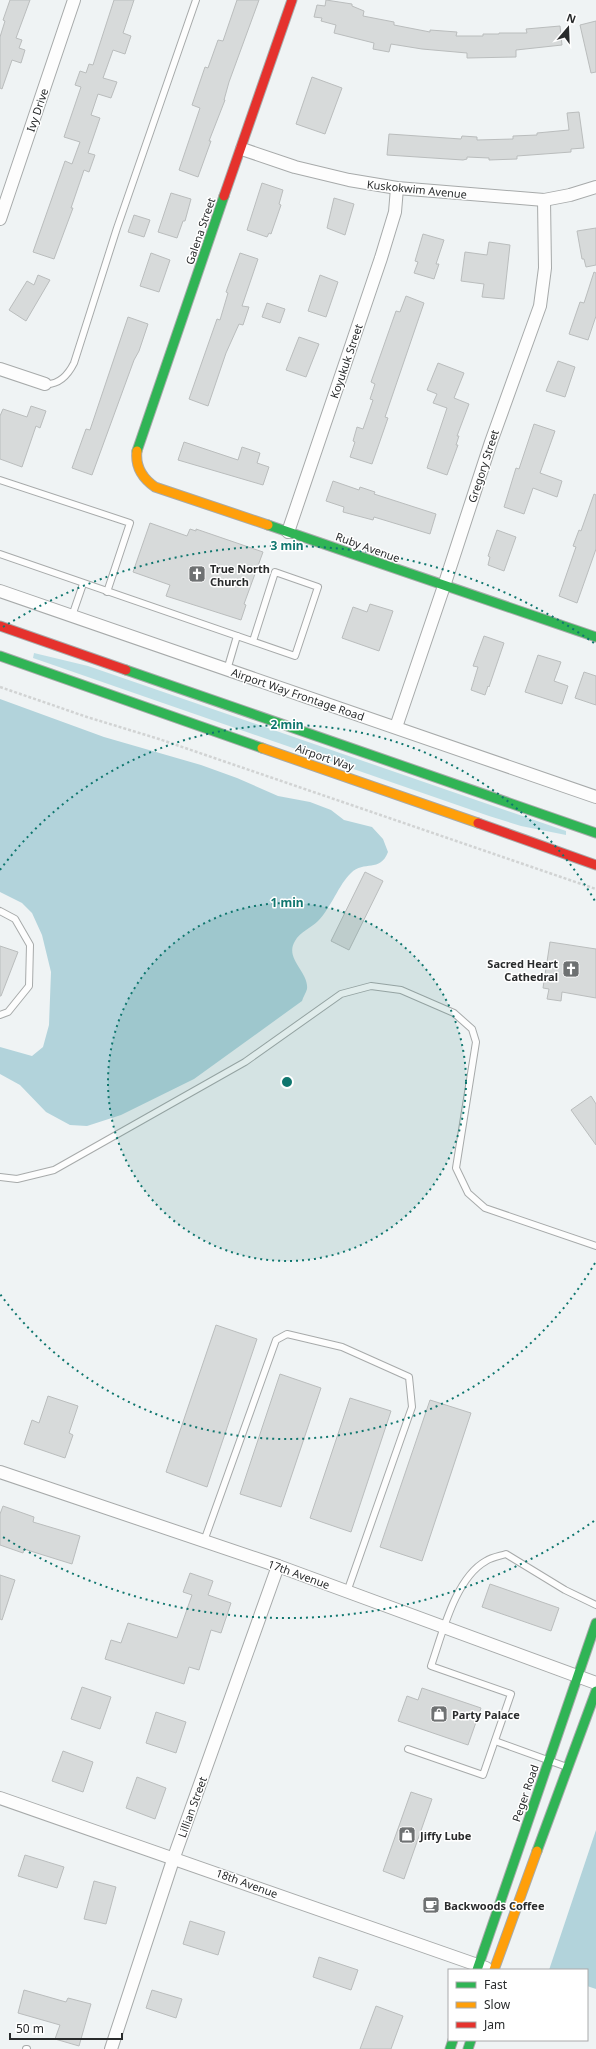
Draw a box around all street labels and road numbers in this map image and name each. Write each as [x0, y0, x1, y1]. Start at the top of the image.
street label: Ivy Drive [23, 86, 51, 134]
street label: Kuskokwim Avenue [366, 176, 468, 202]
street label: Galena Street [182, 196, 218, 266]
street label: Koyukuk Street [326, 322, 366, 400]
street label: Gregory Street [464, 428, 502, 504]
street label: Ruby Avenue [334, 528, 402, 566]
street label: Airport Way Frontage Road [229, 664, 367, 724]
street label: Airport Way [294, 740, 357, 774]
street label: 17th Avenue [266, 1556, 332, 1592]
street label: Peger Road [508, 1762, 542, 1824]
street label: Lillian Street [174, 1775, 210, 1839]
street label: 18th Avenue [214, 1865, 280, 1901]

